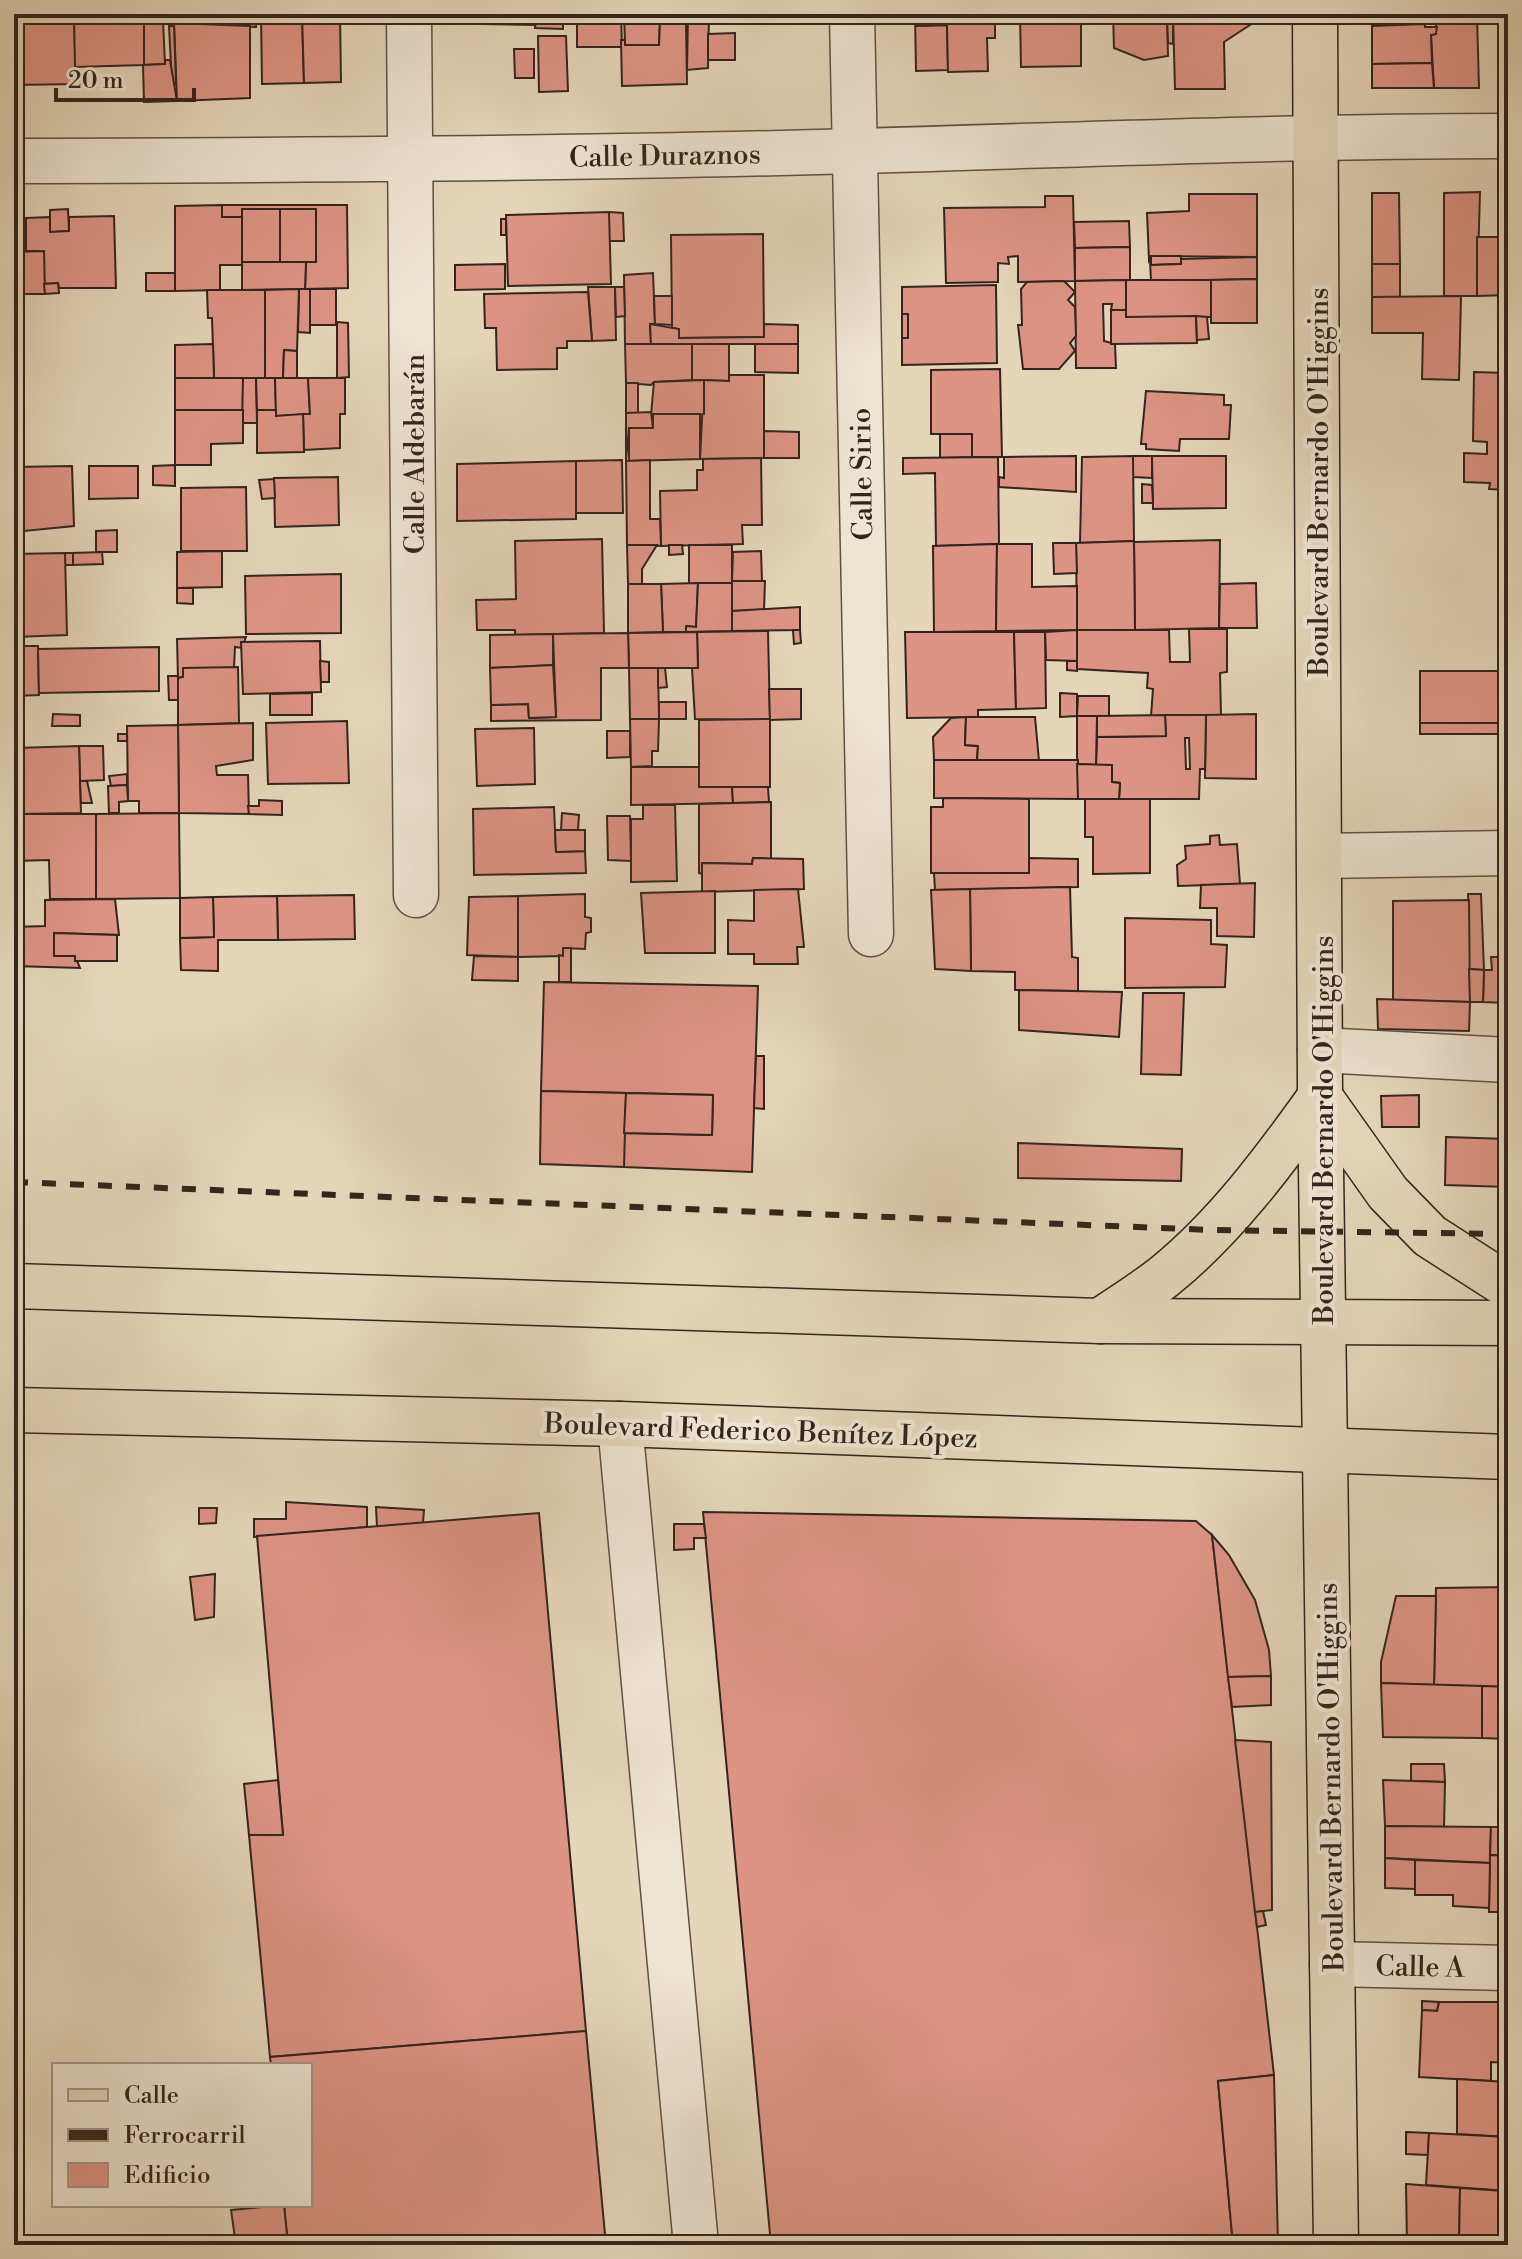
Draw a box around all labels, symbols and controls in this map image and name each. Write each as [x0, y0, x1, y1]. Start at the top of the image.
scale bar [56, 52, 194, 102]
text: 20 m [68, 66, 124, 96]
street label: Calle Duraznos [569, 137, 761, 176]
street label: Boulevard Bernardo O'Higgins [1302, 288, 1337, 677]
street label: Calle Aldebarán [398, 353, 433, 554]
street label: Calle Sirio [844, 407, 881, 541]
street label: Boulevard Bernardo O'Higgins [1307, 936, 1342, 1325]
street label: Boulevard Federico Benítez López [542, 1406, 978, 1457]
street label: Boulevard Bernardo O'Higgins [1311, 1582, 1352, 1973]
street label: Calle A [1375, 1949, 1466, 1986]
legend [52, 2063, 312, 2207]
text: Calle [124, 2081, 179, 2111]
text: Ferrocarril [124, 2121, 246, 2151]
text: Edificio [124, 2161, 210, 2191]

